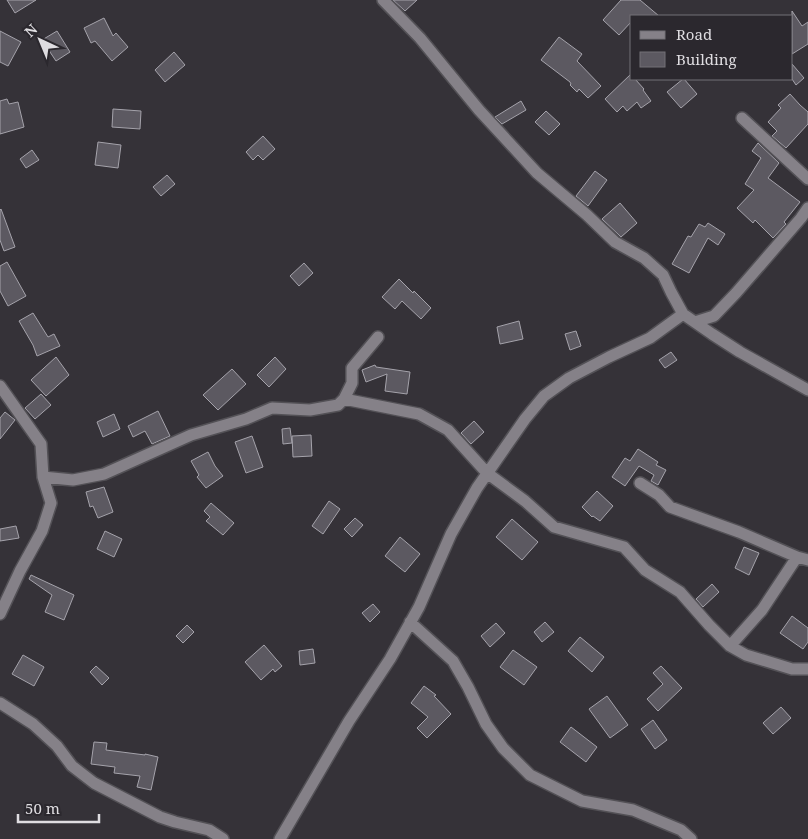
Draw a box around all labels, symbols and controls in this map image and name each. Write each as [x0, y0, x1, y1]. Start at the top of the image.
north arrow [15, 15, 65, 65]
legend [630, 15, 793, 80]
text: N [20, 20, 41, 41]
text: Road [676, 24, 712, 44]
text: Building [676, 49, 737, 69]
scale bar [18, 792, 99, 824]
text: 50 m [25, 798, 60, 818]

